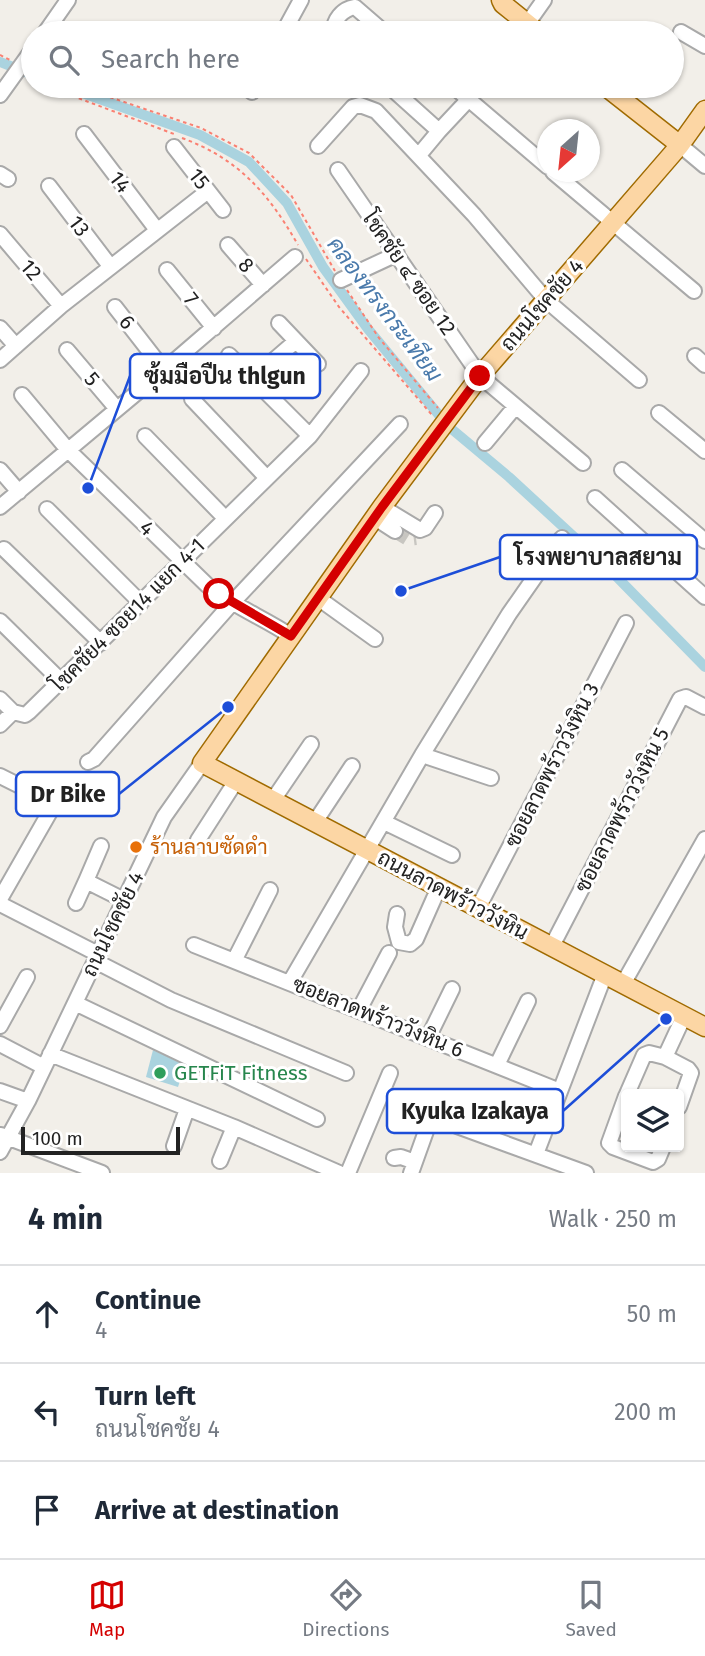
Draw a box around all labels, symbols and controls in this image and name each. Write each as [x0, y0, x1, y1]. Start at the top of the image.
search box [21, 21, 684, 98]
icon: search [45, 41, 83, 79]
text: Search here [101, 44, 240, 75]
north arrow [537, 119, 600, 182]
street label: 15 [183, 163, 215, 195]
street label: 14 [104, 166, 136, 198]
street label: โชคชัย ๔ ซอย 12 [356, 205, 461, 340]
street label: 13 [63, 210, 95, 242]
water label: คลองทรงกระเทียม [321, 230, 449, 387]
street label: 8 [232, 252, 260, 278]
street label: 12 [15, 254, 47, 286]
street label: ถนนโชคชัย 4 [495, 254, 589, 356]
street label: 7 [178, 287, 204, 311]
street label: 6 [113, 310, 141, 334]
callout: ซุ้มมือปืน thlgun [130, 354, 320, 398]
text: ซุ้มมือปืน thlgun [144, 360, 306, 393]
route end [464, 360, 495, 391]
street label: 5 [79, 367, 105, 391]
street label: 4 [134, 515, 160, 541]
street label: โชคชัย4 ซอย14 แยก 4-1 [45, 533, 210, 698]
callout: โรงพยาบาลสยาม [500, 535, 697, 579]
text: โรงพยาบาลสยาม [512, 541, 682, 571]
route start [203, 578, 234, 609]
street label: ซอยลาดพร้าววังหิน 3 [499, 678, 605, 852]
street label: ซอยลาดพร้าววังหิน 5 [569, 723, 675, 897]
callout: Dr Bike [16, 772, 119, 816]
text: Dr Bike [30, 780, 106, 808]
place label: ร้านลาบซัดดำ [150, 834, 268, 860]
marker: ร้านลาบซัดดำ [128, 839, 144, 855]
street label: ถนนลาดพร้าววังหิน [373, 844, 533, 946]
street label: ถนนโชคชัย 4 [76, 867, 150, 981]
street label: ซอยลาดพร้าววังหิน 6 [289, 971, 467, 1063]
place label: GETFiT Fitness [174, 1060, 308, 1086]
marker: GETFiT Fitness [152, 1065, 168, 1081]
callout: Kyuka Izakaya [387, 1089, 563, 1133]
map controls [621, 1089, 684, 1152]
button: layers [621, 1089, 684, 1152]
text: Kyuka Izakaya [401, 1097, 549, 1125]
scale bar [21, 1124, 180, 1156]
text: 100 m [32, 1127, 83, 1150]
text: 4 min [28, 1201, 103, 1237]
text: Walk · 250 m [549, 1205, 677, 1233]
text: Continue [95, 1285, 201, 1316]
icon: ahead [28, 1295, 66, 1333]
text: 50 m [627, 1300, 677, 1328]
text: 4 [95, 1316, 107, 1344]
text: Turn left [95, 1381, 196, 1412]
icon: left [28, 1393, 66, 1431]
text: 200 m [614, 1398, 677, 1426]
text: ถนนโชคชัย 4 [95, 1415, 220, 1443]
icon: arrive [28, 1491, 66, 1529]
text: Arrive at destination [95, 1495, 339, 1526]
tab: Map [88, 1576, 126, 1641]
tab: Directions [302, 1576, 389, 1641]
tab: Saved [566, 1576, 617, 1641]

